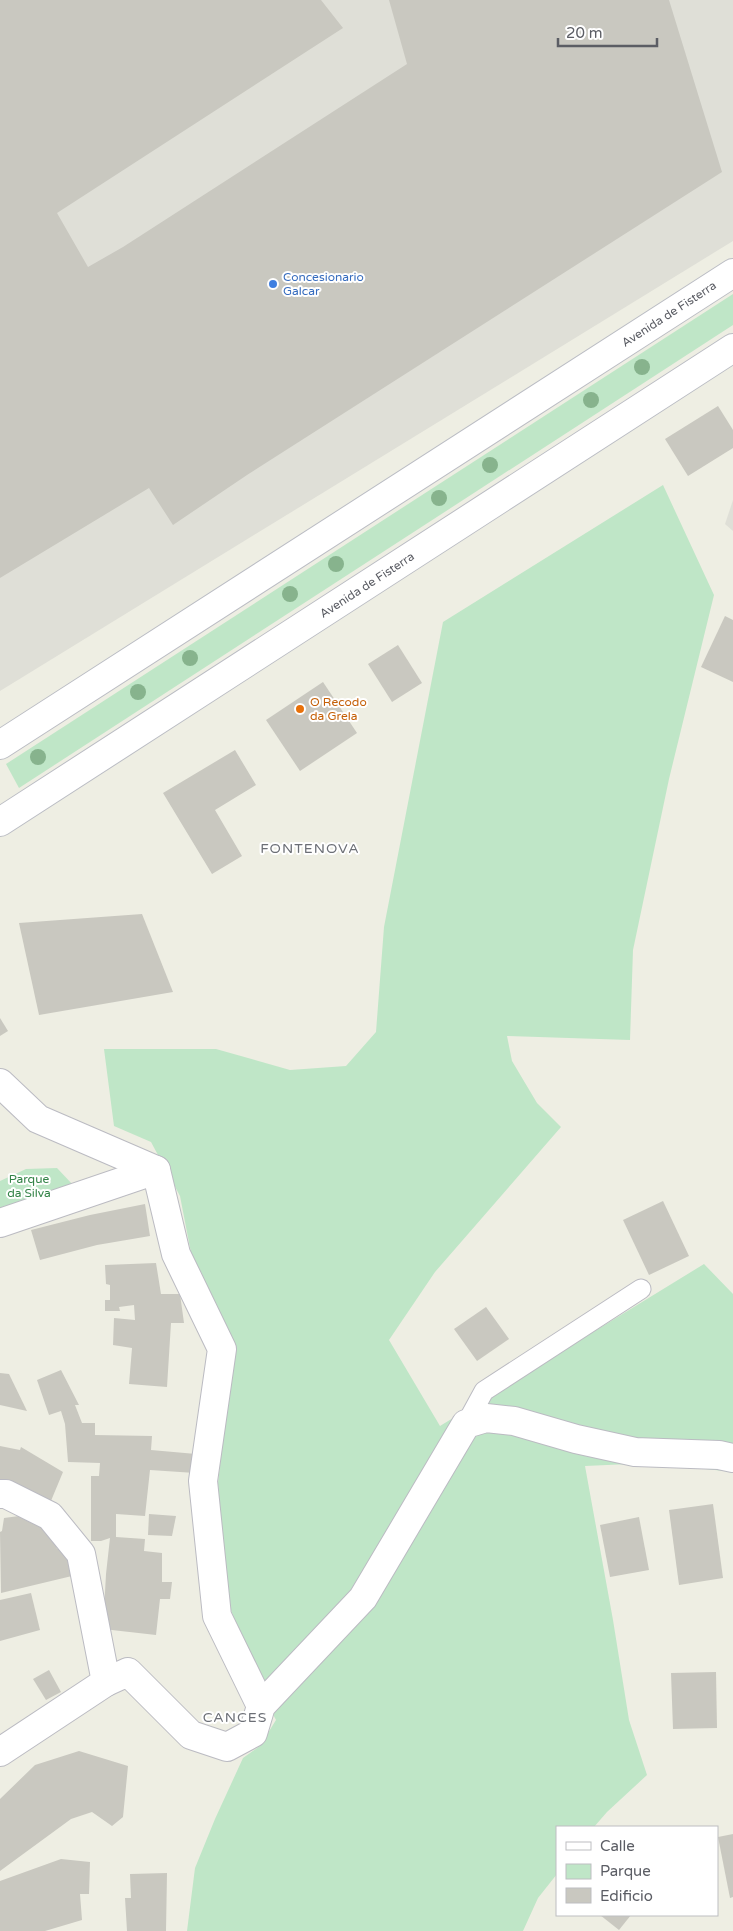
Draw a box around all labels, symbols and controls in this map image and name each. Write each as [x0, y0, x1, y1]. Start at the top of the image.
scale bar [558, 15, 657, 47]
text: 20 m [566, 24, 603, 42]
place label: Concesionario Galcar [283, 270, 364, 298]
marker: Concesionario Galcar [267, 278, 279, 290]
street label: Avenida de Fisterra [619, 278, 719, 350]
street label: Avenida de Fisterra [317, 549, 417, 621]
place label: O Recodo da Grela [310, 695, 367, 723]
marker: O Recodo da Grela [294, 703, 306, 715]
district label: FONTENOVA [260, 840, 360, 857]
park label: Parque da Silva [7, 1172, 51, 1200]
district label: CANCES [203, 1709, 267, 1726]
legend [556, 1826, 718, 1916]
text: Calle [600, 1837, 635, 1855]
text: Parque [600, 1862, 651, 1880]
text: Edificio [600, 1887, 653, 1905]

